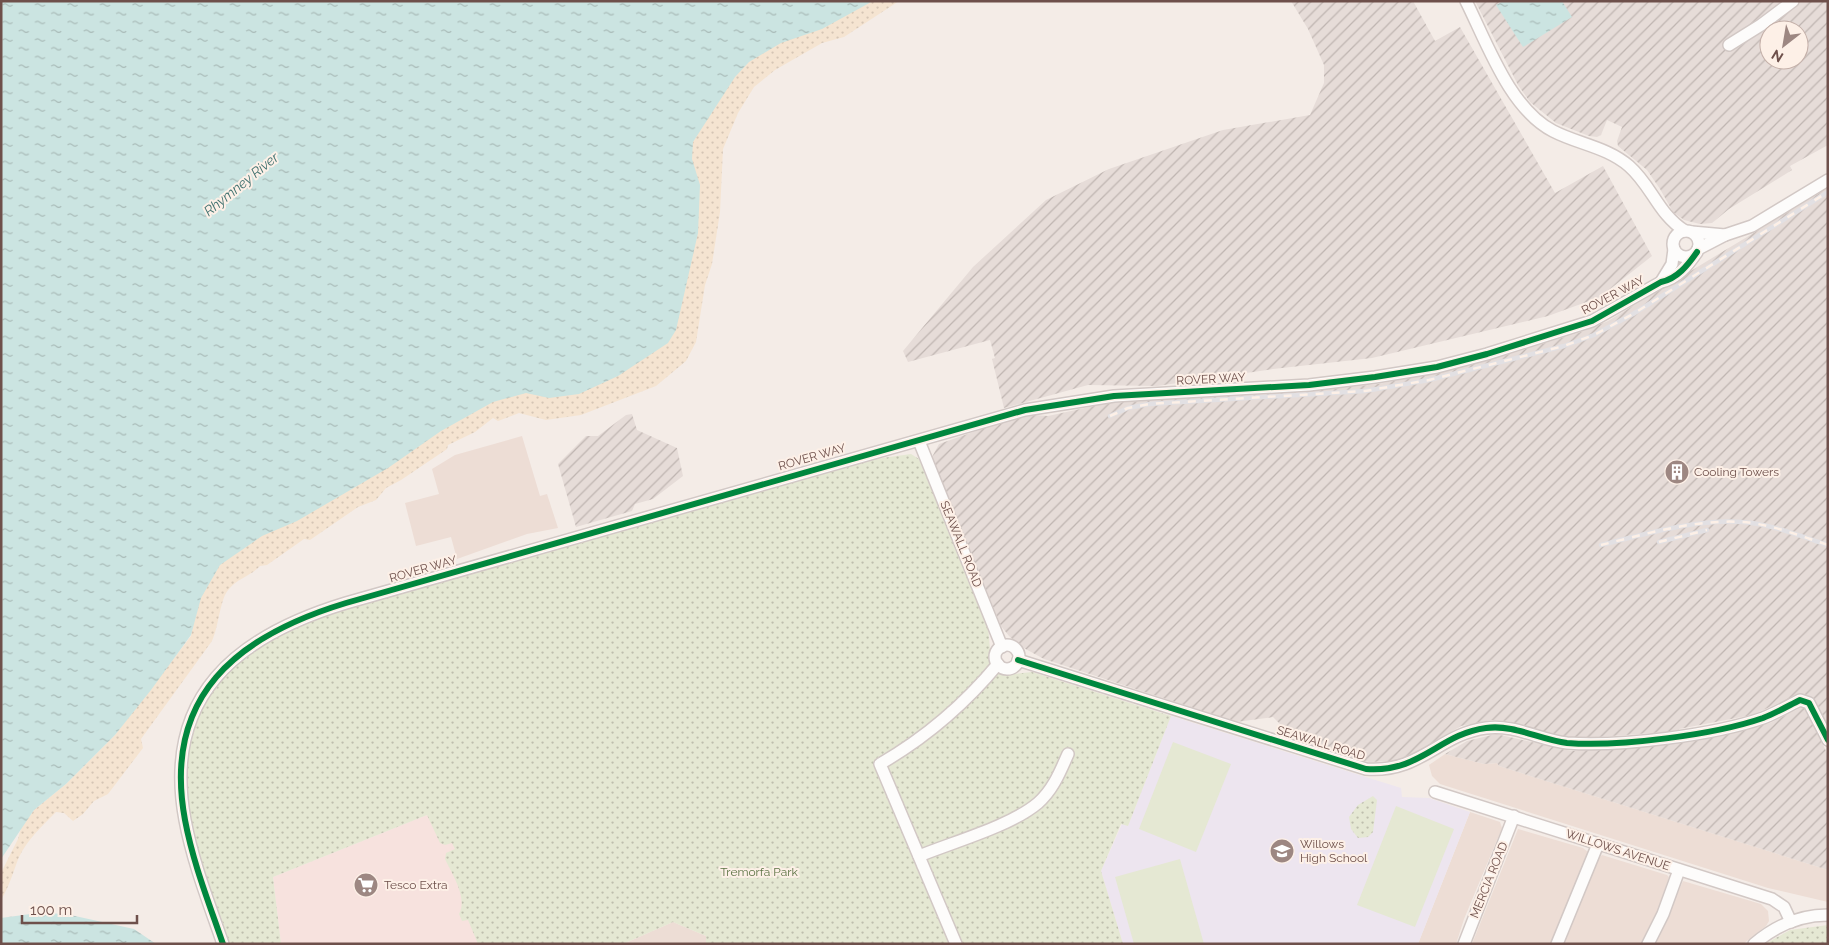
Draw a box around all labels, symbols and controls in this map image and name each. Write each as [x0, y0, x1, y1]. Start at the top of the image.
north arrow [1759, 20, 1809, 70]
text: N [1769, 47, 1786, 66]
water label: Rhymney River [200, 148, 282, 219]
street label: ROVER WAY [1579, 272, 1647, 317]
street label: ROVER WAY [1176, 370, 1246, 388]
street label: ROVER WAY [777, 441, 847, 473]
building icon: Cooling Towers [1664, 459, 1690, 485]
place label: Cooling Towers [1694, 465, 1779, 479]
street label: SEAWALL ROAD [937, 499, 985, 590]
street label: ROVER WAY [388, 553, 458, 585]
street label: SEAWALL ROAD [1275, 723, 1367, 763]
street label: WILLOWS AVENUE [1564, 827, 1672, 873]
place label: Willows High School [1300, 837, 1368, 865]
school or university icon: Willows High School [1269, 838, 1295, 864]
street label: MERCIA ROAD [1467, 839, 1511, 920]
park label: Tremorfa Park [720, 865, 799, 879]
supermarket icon: Tesco Extra [353, 872, 379, 898]
place label: Tesco Extra [384, 878, 448, 892]
scale bar [22, 892, 138, 924]
text: 100 m [30, 901, 72, 919]

